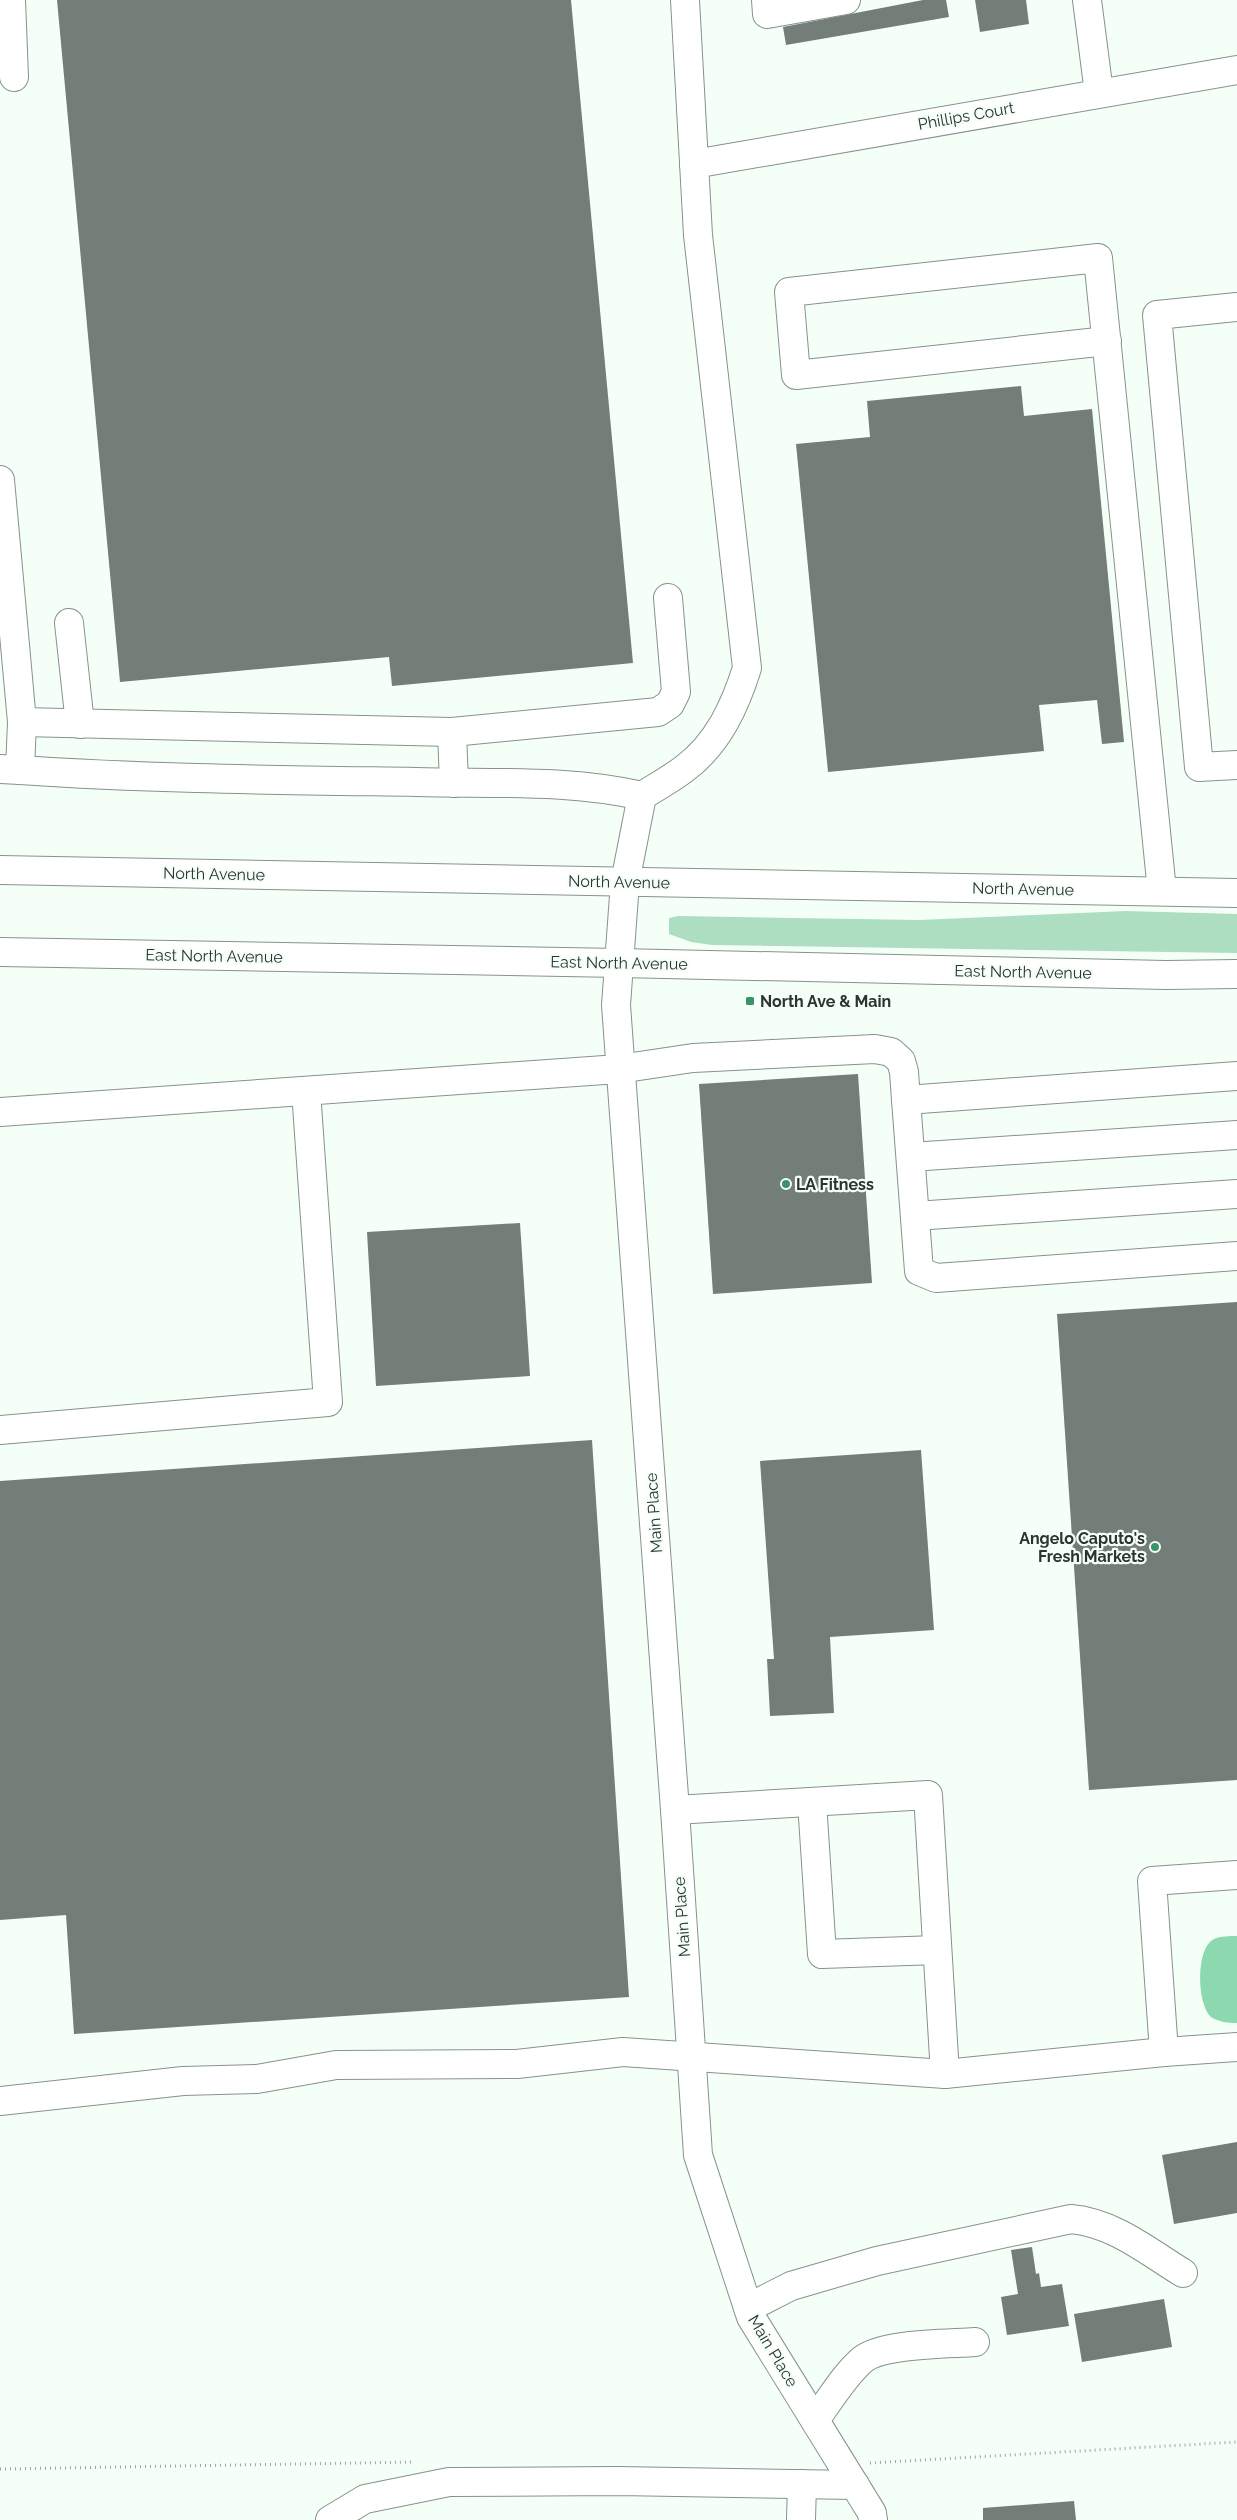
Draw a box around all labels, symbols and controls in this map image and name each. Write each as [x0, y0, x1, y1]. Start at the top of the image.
street label: Phillips Court [916, 98, 1016, 134]
street label: North Avenue [163, 864, 265, 884]
street label: North Avenue [568, 872, 670, 892]
street label: North Avenue [972, 879, 1074, 899]
street label: East North Avenue [145, 945, 283, 967]
street label: East North Avenue [550, 952, 688, 974]
street label: East North Avenue [954, 961, 1092, 983]
place label: North Ave & Main [760, 992, 891, 1011]
marker: North Ave & Main [744, 995, 756, 1007]
place label: LA Fitness [796, 1175, 874, 1194]
marker: LA Fitness [780, 1178, 792, 1190]
street label: Main Place [642, 1472, 666, 1554]
place label: Angelo Caputo's Fresh Markets [1019, 1529, 1145, 1566]
marker: Angelo Caputo's Fresh Markets [1149, 1541, 1161, 1553]
street label: Main Place [670, 1876, 694, 1958]
street label: Main Place [744, 2312, 802, 2390]

